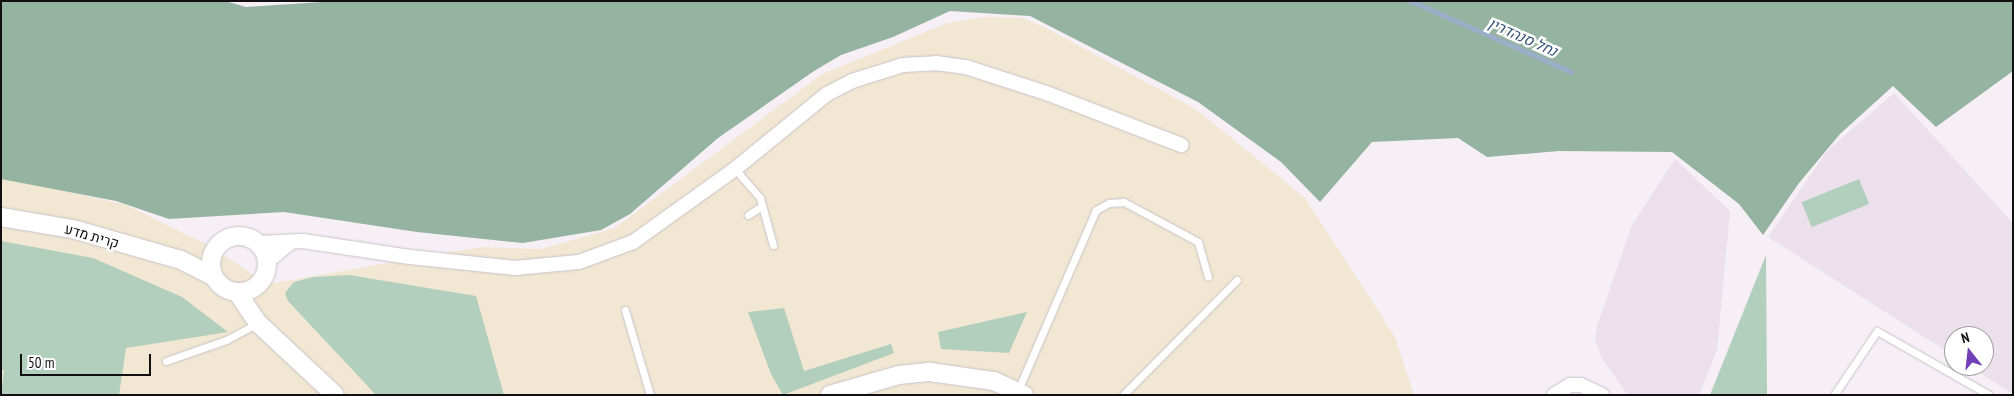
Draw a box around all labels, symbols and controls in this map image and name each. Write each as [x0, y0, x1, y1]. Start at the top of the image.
water label: נחל סנהדרין [1486, 14, 1560, 60]
street label: קרית מדע [63, 220, 121, 252]
north arrow [1944, 326, 1994, 376]
text: N [1959, 328, 1971, 347]
scale bar [22, 344, 154, 376]
text: 50 m [28, 353, 54, 372]

